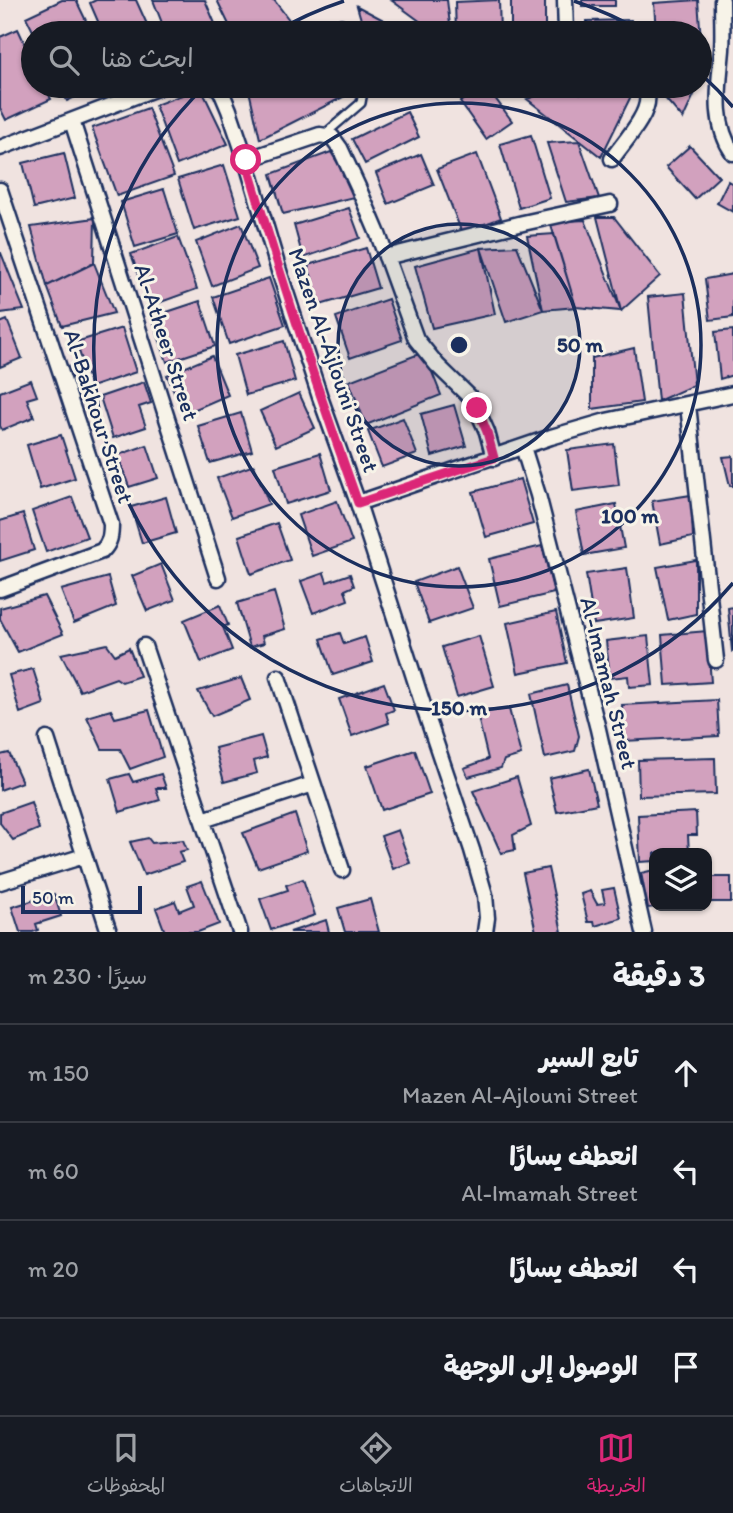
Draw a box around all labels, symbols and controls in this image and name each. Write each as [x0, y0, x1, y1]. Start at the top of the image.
search box [21, 21, 712, 98]
icon: search [45, 41, 83, 79]
text: ابحث هنا [101, 42, 194, 74]
route start [230, 144, 261, 175]
street label: Mazen Al-Ajlouni Street [282, 244, 386, 476]
street label: Al-Atheer Street [128, 260, 206, 424]
street label: Al-Bakhour Street [58, 325, 140, 507]
text: 50 m [557, 332, 604, 357]
centre of rings [447, 333, 471, 357]
route end [461, 392, 492, 423]
text: 100 m [601, 503, 659, 528]
street label: Al-Imamah Street [574, 594, 644, 772]
text: 150 m [431, 695, 487, 720]
map controls [649, 848, 712, 911]
button: layers [649, 848, 712, 911]
scale bar [21, 883, 142, 915]
text: 50 m [32, 886, 74, 909]
text: 3 دقيقة [613, 957, 705, 994]
text: سيرًا · 230 m [28, 962, 147, 990]
text: تابع السير [540, 1042, 638, 1074]
icon: ahead [667, 1054, 705, 1092]
text: 150 m [28, 1059, 89, 1087]
text: Mazen Al-Ajlouni Street [402, 1081, 638, 1109]
text: انعطف يسارًا [509, 1140, 638, 1172]
icon: left [667, 1152, 705, 1190]
text: 60 m [28, 1157, 79, 1185]
text: Al-Imamah Street [461, 1179, 638, 1207]
icon: left [667, 1250, 705, 1288]
text: انعطف يسارًا [509, 1252, 638, 1284]
text: 20 m [28, 1255, 79, 1283]
icon: arrive [667, 1348, 705, 1386]
text: الوصول إلى الوجهة [444, 1350, 638, 1382]
tab: المحفوظات [87, 1429, 165, 1502]
tab: الاتجاهات [339, 1429, 413, 1502]
tab: الخريطة [587, 1429, 646, 1502]

